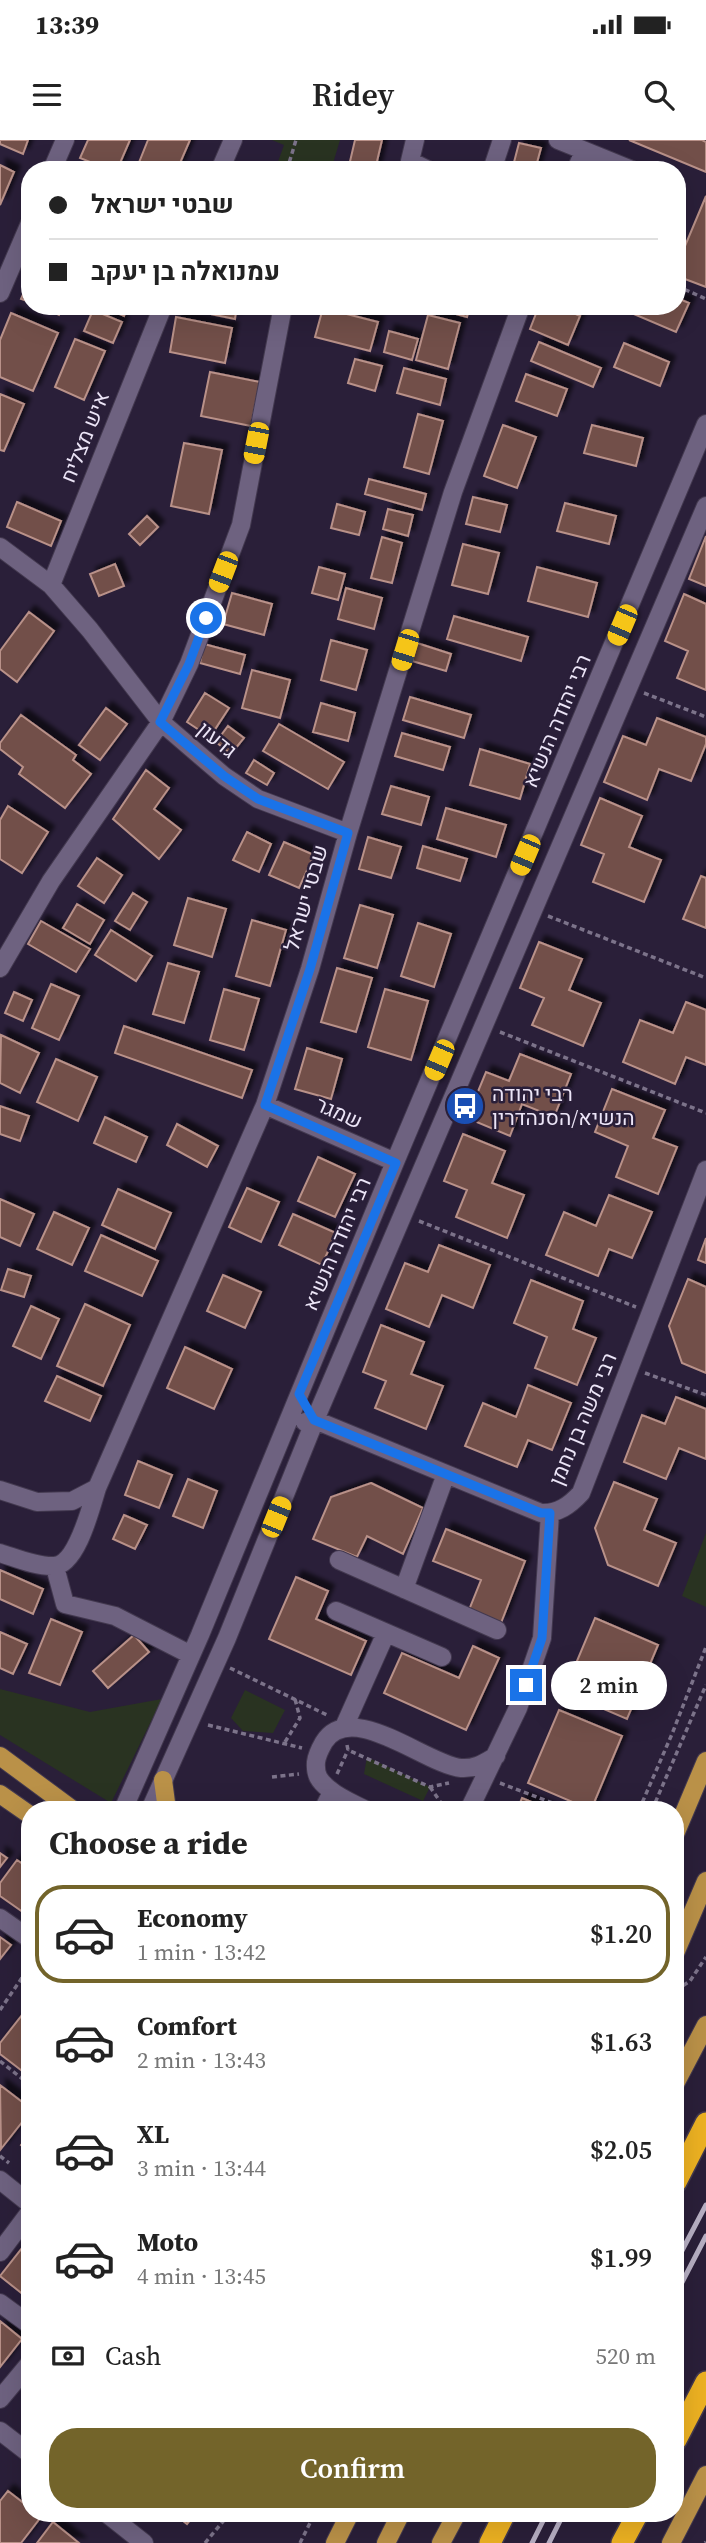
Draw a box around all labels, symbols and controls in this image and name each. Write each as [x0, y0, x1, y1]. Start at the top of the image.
text: 13:39 [35, 7, 99, 43]
text: Ridey [312, 73, 394, 117]
icon: menu [28, 76, 66, 114]
icon: search [640, 76, 678, 114]
text: שבטי ישראל [91, 186, 234, 222]
text: עמנואלה בן יעקב [91, 253, 280, 289]
street label: איש מצליח [53, 387, 116, 487]
car [242, 420, 271, 466]
car [206, 549, 241, 595]
route start [190, 602, 222, 634]
car [605, 602, 640, 648]
car [389, 627, 422, 673]
street label: רבי יהודה הנשיא [515, 650, 598, 792]
street label: גדעון [191, 715, 243, 765]
car [508, 832, 543, 878]
street label: שבטי ישראל [276, 841, 335, 954]
car [422, 1037, 457, 1083]
place label: רבי יהודה הנשיא/הסנהדרין [492, 1079, 635, 1132]
bus stop icon: רבי יהודה הנשיא/הסנהדרין [444, 1085, 486, 1127]
street label: שמגר [311, 1089, 367, 1136]
street label: רבי יהודה הנשיא [295, 1173, 378, 1315]
street label: רבי משה בן נחמן [542, 1348, 624, 1490]
car [259, 1494, 294, 1540]
callout: 2 min [550, 1660, 666, 1710]
route end [510, 1669, 542, 1701]
text: 2 min [579, 1669, 639, 1701]
text: Choose a ride [49, 1821, 248, 1865]
text: Economy [137, 1900, 248, 1936]
icon: car [53, 1903, 116, 1966]
text: $1.20 [590, 1916, 652, 1952]
text: 1 min · 13:42 [137, 1936, 266, 1968]
text: Comfort [137, 2008, 237, 2044]
icon: car [53, 2011, 116, 2074]
text: $1.63 [590, 2024, 652, 2060]
text: 2 min · 13:43 [137, 2044, 266, 2076]
text: XL [137, 2116, 169, 2152]
icon: car [53, 2119, 116, 2182]
text: $2.05 [590, 2132, 652, 2168]
text: 3 min · 13:44 [137, 2152, 266, 2184]
text: Moto [137, 2224, 198, 2260]
icon: car [53, 2227, 116, 2290]
text: $1.99 [590, 2240, 652, 2276]
text: 4 min · 13:45 [137, 2260, 266, 2292]
icon: cash [49, 2337, 87, 2375]
text: Cash [105, 2338, 161, 2374]
text: 520 m [595, 2340, 656, 2372]
button: Confirm [49, 2428, 656, 2508]

